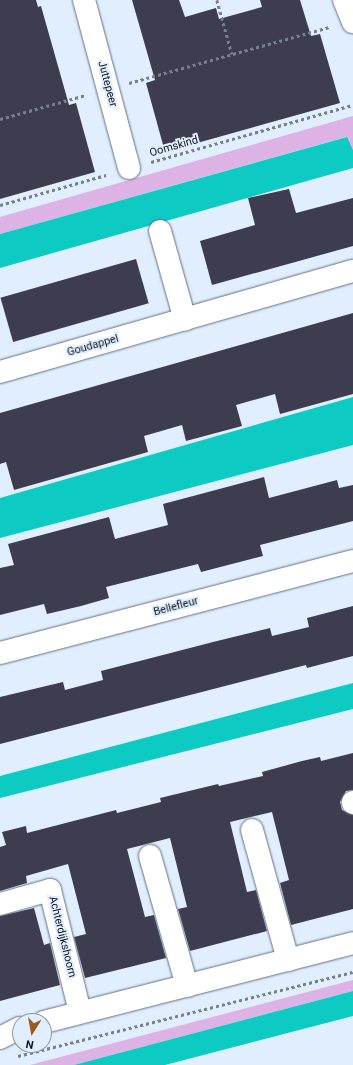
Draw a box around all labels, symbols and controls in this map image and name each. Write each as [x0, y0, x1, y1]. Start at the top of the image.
street label: Juttepeer [95, 60, 119, 108]
street label: Oomskind [148, 134, 200, 160]
street label: Goudappel [66, 332, 120, 360]
street label: Bellefleur [152, 595, 200, 619]
street label: Achterdijkshoorn [46, 895, 78, 979]
north arrow [12, 1013, 52, 1053]
text: N [25, 1037, 35, 1051]

